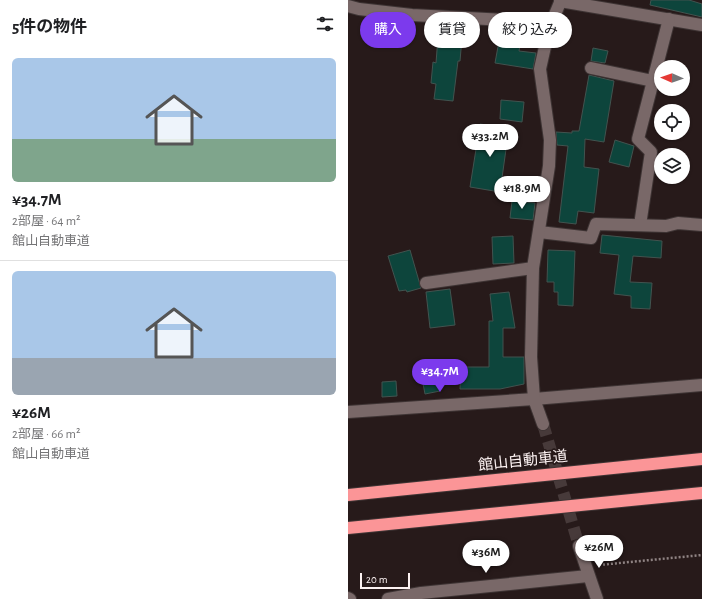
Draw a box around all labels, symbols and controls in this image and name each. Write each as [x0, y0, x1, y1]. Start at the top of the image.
chip: 購入 [360, 12, 416, 48]
chip: 賃貸 [424, 12, 480, 48]
chip: 絞り込み [488, 12, 572, 48]
icon: filters [314, 13, 336, 35]
text: 5件の物件 [12, 18, 87, 35]
north arrow [654, 60, 690, 96]
map controls [654, 60, 690, 184]
icon: home [138, 84, 210, 156]
button: locate [654, 104, 690, 140]
pin: ¥33.2M [457, 124, 523, 158]
text: ¥33.2M [471, 130, 509, 143]
button: layers [654, 148, 690, 184]
pin: ¥18.9M [489, 176, 555, 210]
text: ¥18.9M [503, 182, 541, 195]
text: ¥34.7M [12, 191, 62, 208]
text: 2部屋 · 64 m² [12, 215, 81, 228]
text: 館山自動車道 [12, 235, 90, 248]
icon: home [138, 297, 210, 369]
pin: ¥34.7M [407, 359, 473, 393]
text: ¥34.7M [421, 365, 459, 378]
text: ¥26M [12, 404, 51, 421]
text: 2部屋 · 66 m² [12, 428, 80, 441]
text: 館山自動車道 [12, 448, 90, 461]
street label: 館山自動車道 [477, 448, 569, 473]
pin: ¥26M [575, 535, 623, 569]
pin: ¥36M [462, 540, 510, 574]
text: ¥26M [584, 541, 614, 554]
text: ¥36M [471, 546, 501, 559]
scale bar [360, 571, 410, 590]
text: 20 m [366, 574, 387, 585]

